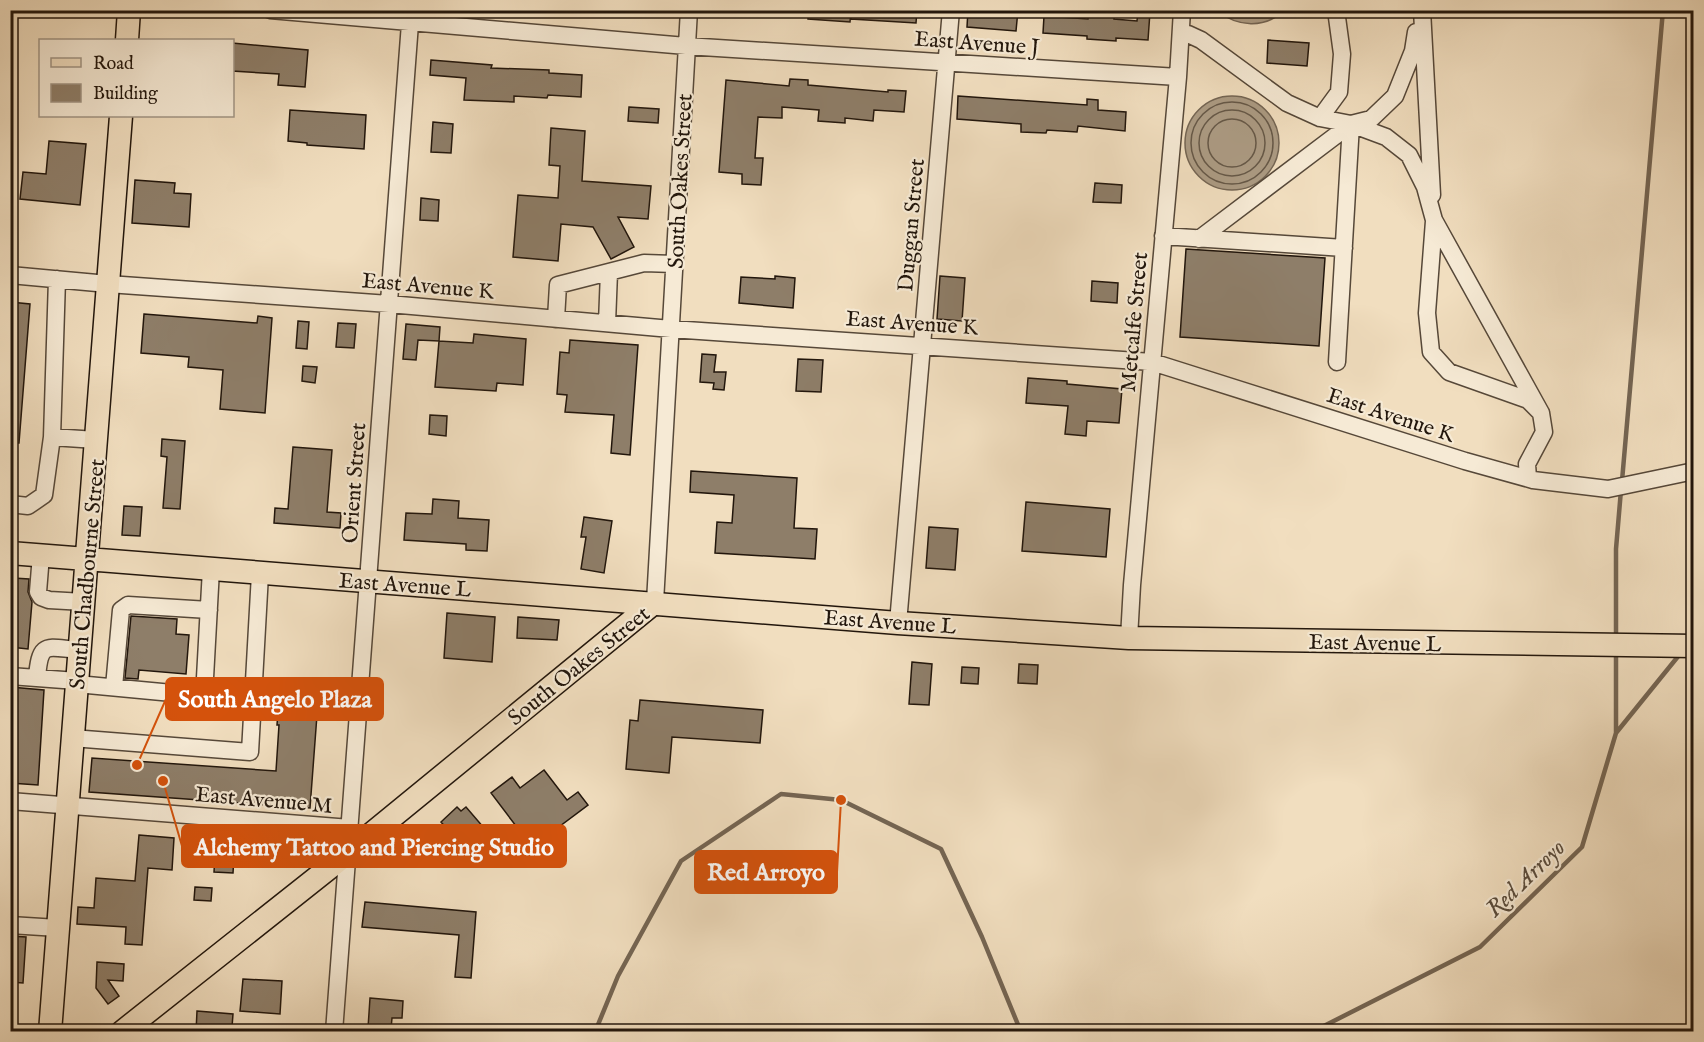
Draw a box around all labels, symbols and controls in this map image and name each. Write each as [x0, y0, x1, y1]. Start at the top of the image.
street label: East Avenue J [913, 26, 1041, 62]
legend [39, 39, 234, 117]
text: Road [93, 53, 134, 76]
text: Building [93, 83, 158, 106]
street label: South Oakes Street [662, 92, 700, 269]
street label: Duggan Street [892, 157, 932, 293]
street label: Metcalfe Street [1115, 250, 1155, 393]
street label: East Avenue K [360, 267, 496, 307]
street label: East Avenue K [845, 305, 980, 343]
street label: East Avenue K [1323, 382, 1459, 450]
street label: Orient Street [337, 421, 373, 544]
street label: South Chadbourne Street [64, 457, 112, 691]
street label: East Avenue L [338, 567, 472, 605]
street label: South Oakes Street [502, 600, 656, 733]
street label: East Avenue L [823, 604, 957, 642]
street label: East Avenue L [1308, 629, 1442, 659]
callout: South Angelo Plaza [166, 678, 383, 720]
text: South Angelo Plaza [178, 685, 373, 716]
street label: East Avenue M [194, 781, 334, 821]
callout: Alchemy Tattoo and Piercing Studio [182, 825, 566, 867]
text: Alchemy Tattoo and Piercing Studio [193, 833, 554, 864]
water label: Red Arroyo [1480, 833, 1573, 925]
callout: Red Arroyo [695, 851, 837, 893]
text: Red Arroyo [707, 858, 825, 889]

